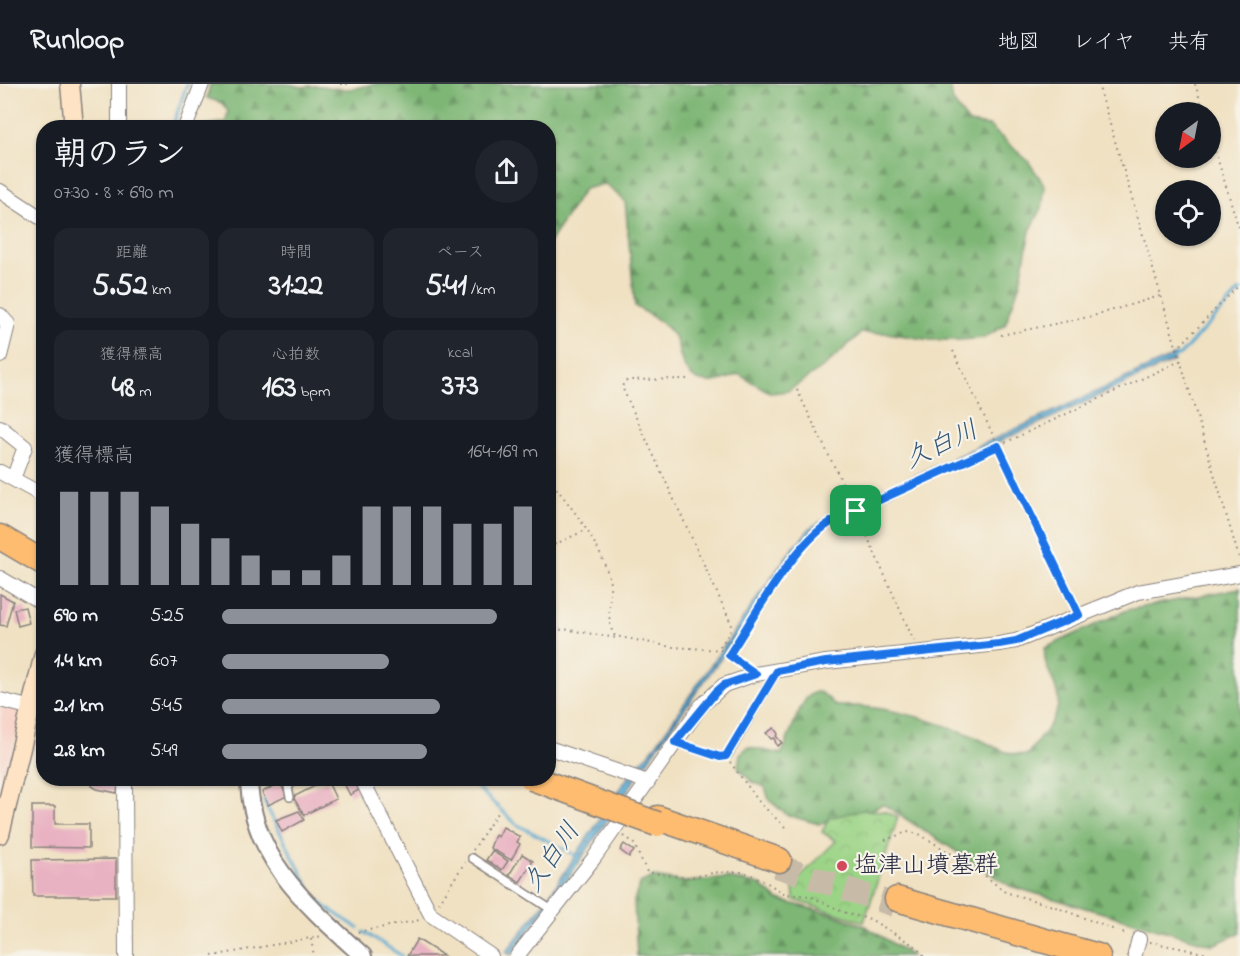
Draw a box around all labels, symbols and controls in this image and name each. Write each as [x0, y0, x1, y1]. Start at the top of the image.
text: Runloop [30, 21, 124, 62]
text: 地図 [998, 28, 1040, 58]
text: レイヤ [1073, 28, 1135, 58]
text: 共有 [1168, 28, 1210, 58]
north arrow [1155, 102, 1221, 168]
map controls [1155, 102, 1221, 246]
text: 朝のラン [54, 132, 186, 180]
button: share [475, 140, 538, 203]
text: 07:30 · 8 × 690 m [54, 179, 174, 208]
button: locate [1155, 180, 1221, 246]
text: 距離 [116, 241, 148, 265]
text: 時間 [280, 241, 312, 265]
text: ペース [437, 241, 484, 265]
text: 5.52 [92, 265, 148, 309]
text: 31:22 [269, 265, 323, 309]
text: 5:41 [425, 265, 467, 309]
text: km [148, 278, 171, 302]
text: /km [467, 278, 495, 302]
text: kcal [448, 341, 473, 365]
text: 獲得標高 [100, 343, 164, 367]
text: 心拍数 [272, 343, 320, 367]
text: 373 [442, 365, 479, 409]
text: 48 [112, 367, 135, 411]
text: 163 [262, 367, 297, 411]
text: m [135, 380, 152, 404]
text: bpm [297, 380, 330, 404]
water label: 久白川 [899, 412, 985, 480]
text: 164–169 m [467, 438, 538, 467]
text: 獲得標高 [54, 442, 134, 471]
pin [830, 485, 881, 536]
icon: arrive [839, 494, 872, 527]
text: 690 m [54, 602, 98, 631]
text: 5:25 [150, 602, 185, 631]
text: 1.4 km [54, 647, 102, 676]
text: 6:07 [150, 647, 177, 676]
text: 2.1 km [54, 692, 104, 721]
text: 5:45 [150, 692, 183, 721]
text: 2.8 km [54, 737, 105, 766]
text: 5:49 [150, 737, 177, 766]
water label: 久白川 [515, 815, 591, 901]
place label: 塩津山墳墓群 [854, 849, 998, 884]
marker: 塩津山墳墓群 [835, 859, 849, 873]

